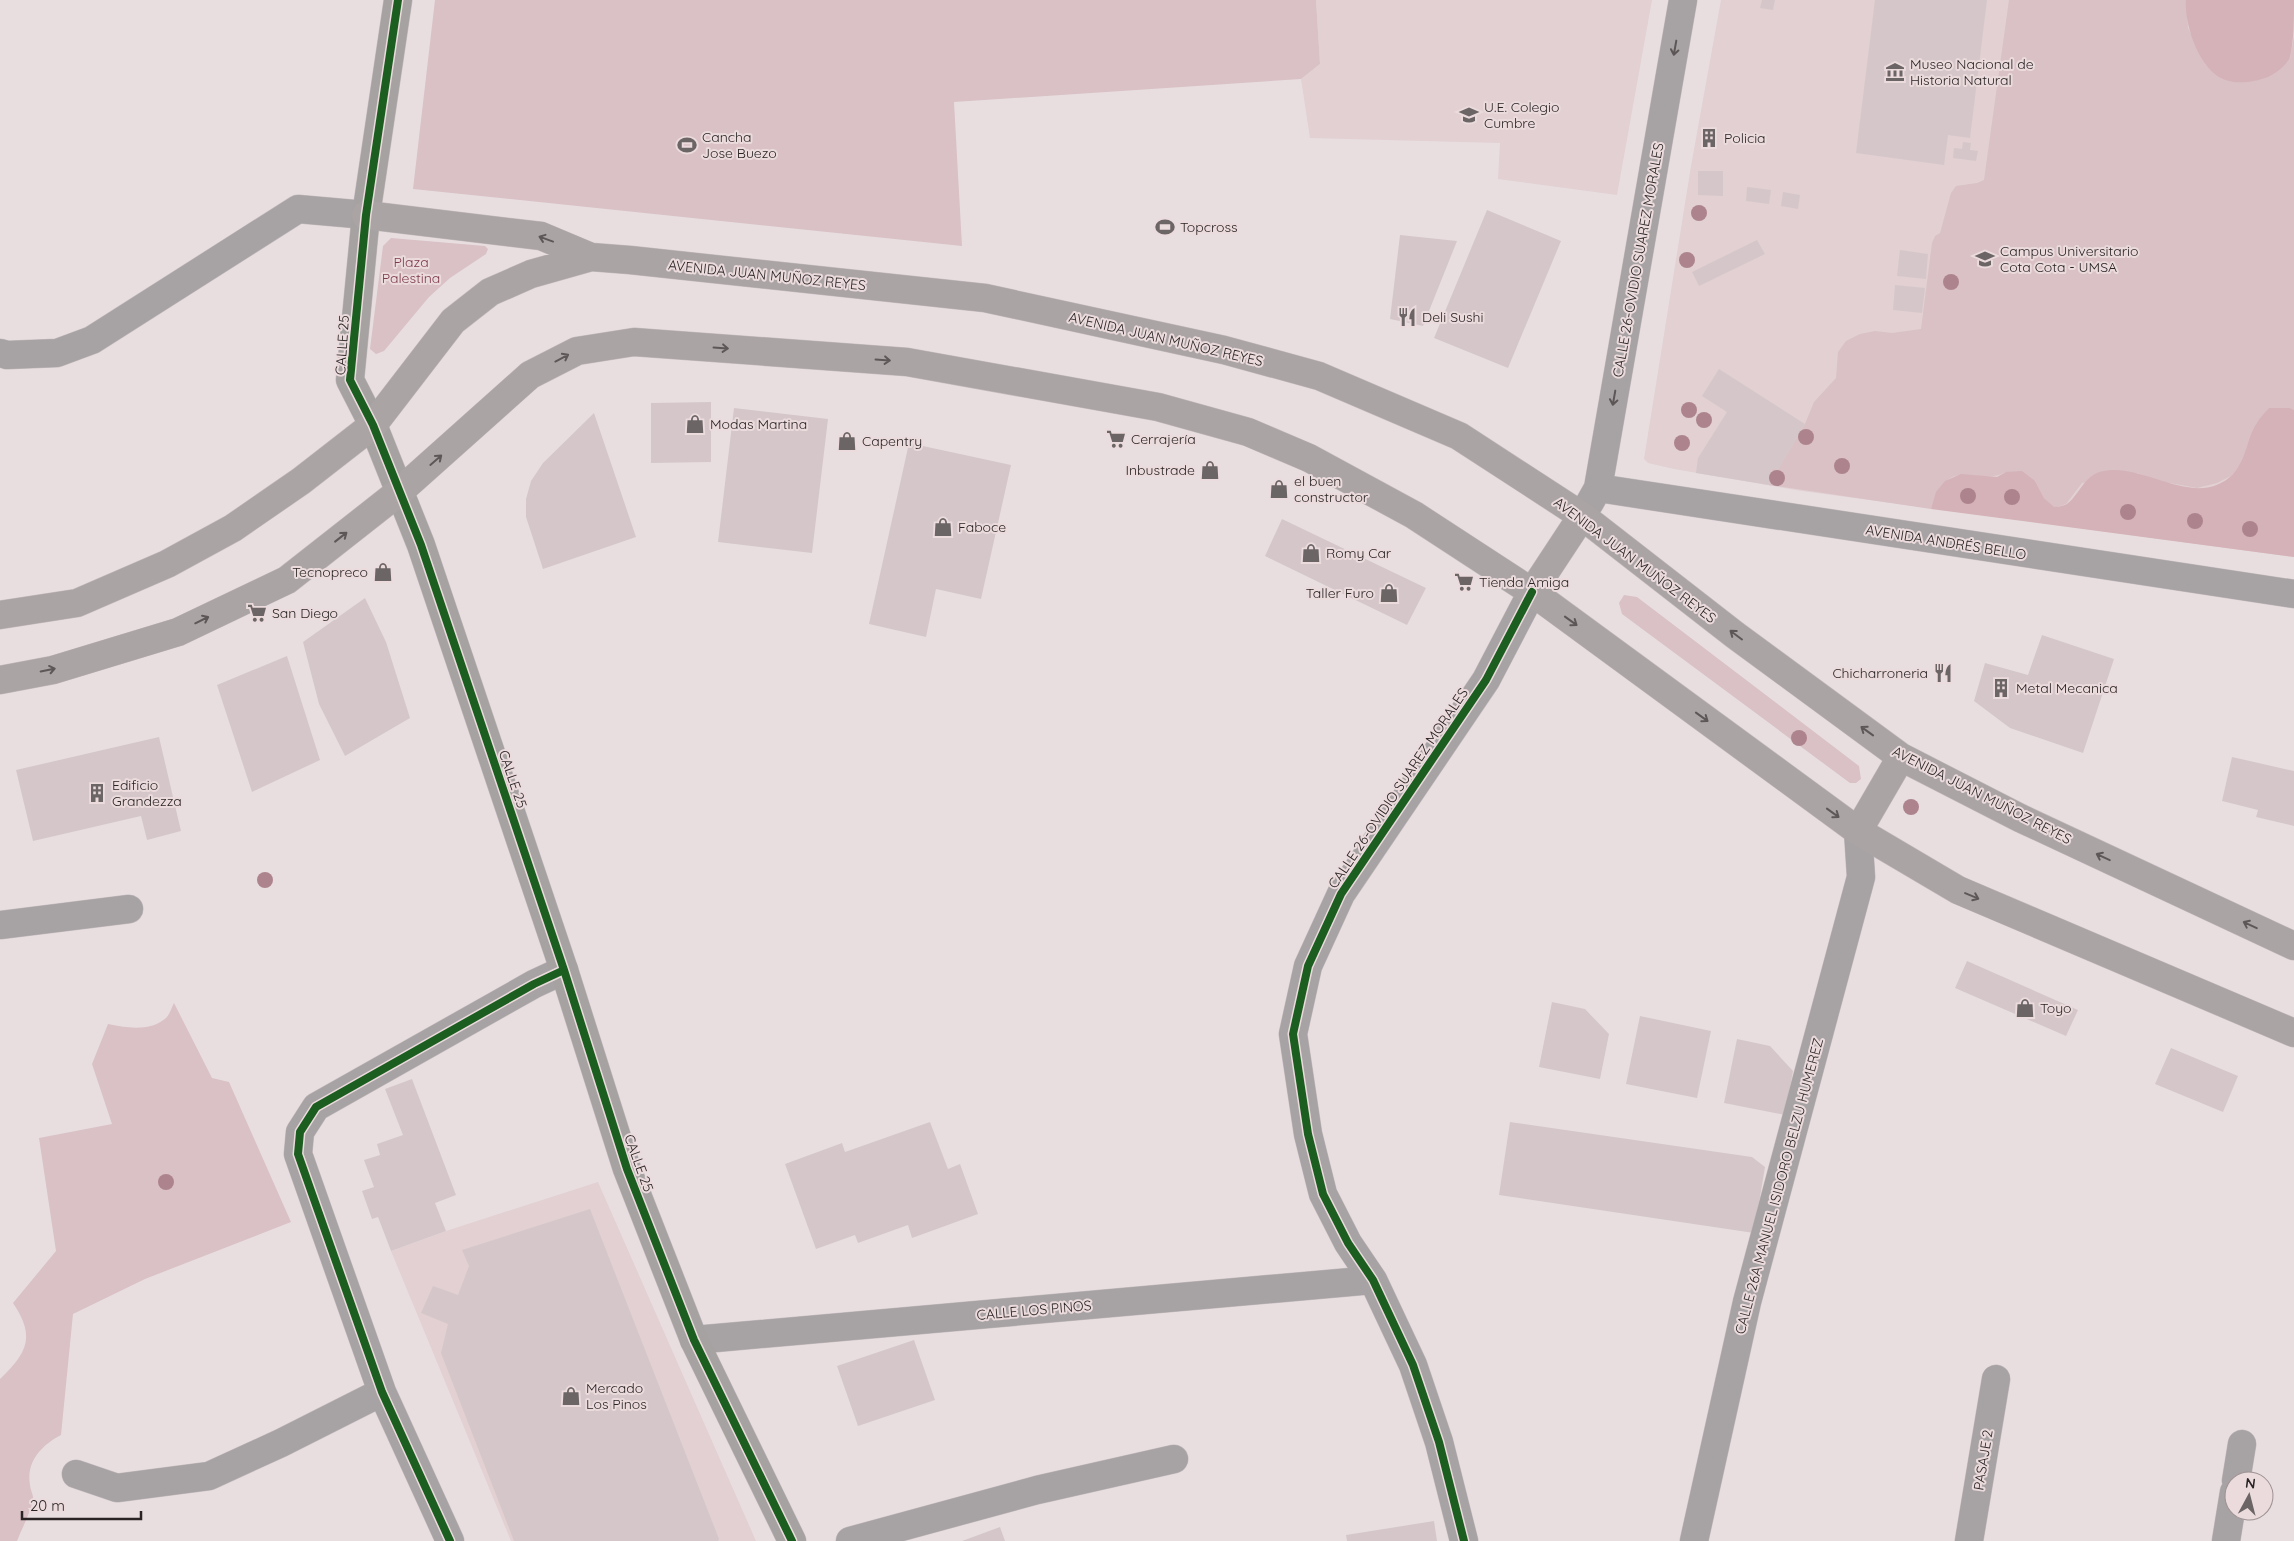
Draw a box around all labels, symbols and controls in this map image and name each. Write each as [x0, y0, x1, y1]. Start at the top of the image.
one-way arrow [1669, 40, 1679, 56]
place label: Museo Nacional de Historia Natural [1910, 55, 2034, 89]
museum icon: Museo Nacional de Historia Natural [1884, 61, 1906, 83]
place label: U.E. Colegio Cumbre [1484, 98, 1560, 132]
school or university icon: U.E. Colegio Cumbre [1458, 104, 1480, 126]
building icon: Policia [1698, 127, 1720, 149]
place label: Cancha Jose Buezo [702, 128, 777, 162]
place label: Policia [1724, 129, 1766, 147]
sports icon: Cancha Jose Buezo [676, 134, 698, 156]
street label: CALLE 26-OVIDIO SUAREZ MORALES [1608, 141, 1668, 379]
sports icon: Topcross [1154, 216, 1176, 238]
place label: Topcross [1180, 218, 1238, 236]
one-way arrow [538, 234, 554, 243]
place label: Campus Universitario Cota Cota - UMSA [2000, 242, 2139, 276]
school or university icon: Campus Universitario Cota Cota - UMSA [1974, 248, 1996, 270]
park label: Plaza Palestina [382, 253, 440, 287]
street label: AVENIDA JUAN MUÑOZ REYES [667, 256, 867, 294]
restaurant icon: Deli Sushi [1396, 306, 1418, 328]
street label: AVENIDA JUAN MUÑOZ REYES [1067, 308, 1265, 370]
place label: Deli Sushi [1422, 308, 1483, 326]
street label: CALLE 25 [331, 314, 353, 376]
one-way arrow [713, 344, 729, 353]
one-way arrow [554, 353, 568, 363]
one-way arrow [875, 356, 891, 365]
one-way arrow [1609, 389, 1619, 405]
shop icon: Modas Martina [684, 413, 706, 435]
place label: Modas Martina [710, 415, 807, 433]
supermarket icon: Cerrajería [1105, 428, 1127, 450]
shop icon: Capentry [836, 430, 858, 452]
place label: Cerrajería [1131, 430, 1196, 448]
place label: Capentry [862, 432, 922, 450]
one-way arrow [429, 454, 442, 466]
shop icon: Inbustrade [1199, 459, 1221, 481]
place label: Inbustrade [1126, 461, 1195, 479]
place label: el buen constructor [1294, 472, 1369, 506]
shop icon: el buen constructor [1268, 478, 1290, 500]
street label: AVENIDA JUAN MUÑOZ REYES [1550, 493, 1720, 627]
shop icon: Faboce [932, 516, 954, 538]
place label: Faboce [958, 518, 1006, 536]
street label: AVENIDA ANDRÉS BELLO [1864, 520, 2028, 564]
one-way arrow [334, 532, 347, 543]
shop icon: Romy Car [1300, 542, 1322, 564]
place label: Romy Car [1326, 544, 1392, 562]
shop icon: Tecnopreco [372, 561, 394, 583]
place label: Tecnopreco [292, 563, 368, 581]
supermarket icon: Tienda Amiga [1453, 571, 1475, 593]
place label: Tienda Amiga [1479, 573, 1569, 591]
shop icon: Taller Furo [1378, 582, 1400, 604]
place label: Taller Furo [1306, 584, 1374, 602]
supermarket icon: San Diego [246, 602, 268, 624]
place label: San Diego [272, 604, 338, 622]
one-way arrow [194, 615, 209, 625]
one-way arrow [1564, 616, 1578, 626]
one-way arrow [1730, 630, 1743, 641]
restaurant icon: Chicharroneria [1932, 662, 1954, 684]
place label: Chicharroneria [1832, 664, 1928, 682]
one-way arrow [39, 665, 55, 675]
building icon: Metal Mecanica [1990, 677, 2012, 699]
place label: Metal Mecanica [2016, 679, 2118, 697]
street label: CALLE 26-OVIDIO SUAREZ MORALES [1324, 684, 1472, 892]
one-way arrow [1695, 712, 1709, 722]
one-way arrow [1861, 726, 1874, 737]
street label: AVENIDA JUAN MUÑOZ REYES [1889, 742, 2075, 848]
street label: CALLE 25 [495, 748, 531, 810]
place label: Edificio Grandezza [112, 776, 182, 810]
building icon: Edificio Grandezza [86, 782, 108, 804]
one-way arrow [1826, 808, 1840, 818]
one-way arrow [2096, 851, 2111, 861]
one-way arrow [1964, 892, 1979, 902]
one-way arrow [2243, 920, 2258, 929]
shop icon: Toyo [2014, 997, 2036, 1019]
place label: Toyo [2040, 999, 2072, 1017]
street label: CALLE 26A MANUEL ISIDORO BELZU HUMEREZ [1731, 1036, 1827, 1336]
street label: CALLE 25 [620, 1132, 658, 1194]
street label: CALLE LOS PINOS [976, 1296, 1092, 1324]
place label: Mercado Los Pinos [586, 1379, 647, 1413]
shop icon: Mercado Los Pinos [560, 1385, 582, 1407]
street label: PASAJE 2 [1969, 1428, 1997, 1492]
north arrow [2224, 1471, 2274, 1521]
text: N [2244, 1474, 2257, 1493]
scale bar [22, 1488, 141, 1520]
text: 20 m [30, 1496, 65, 1515]

